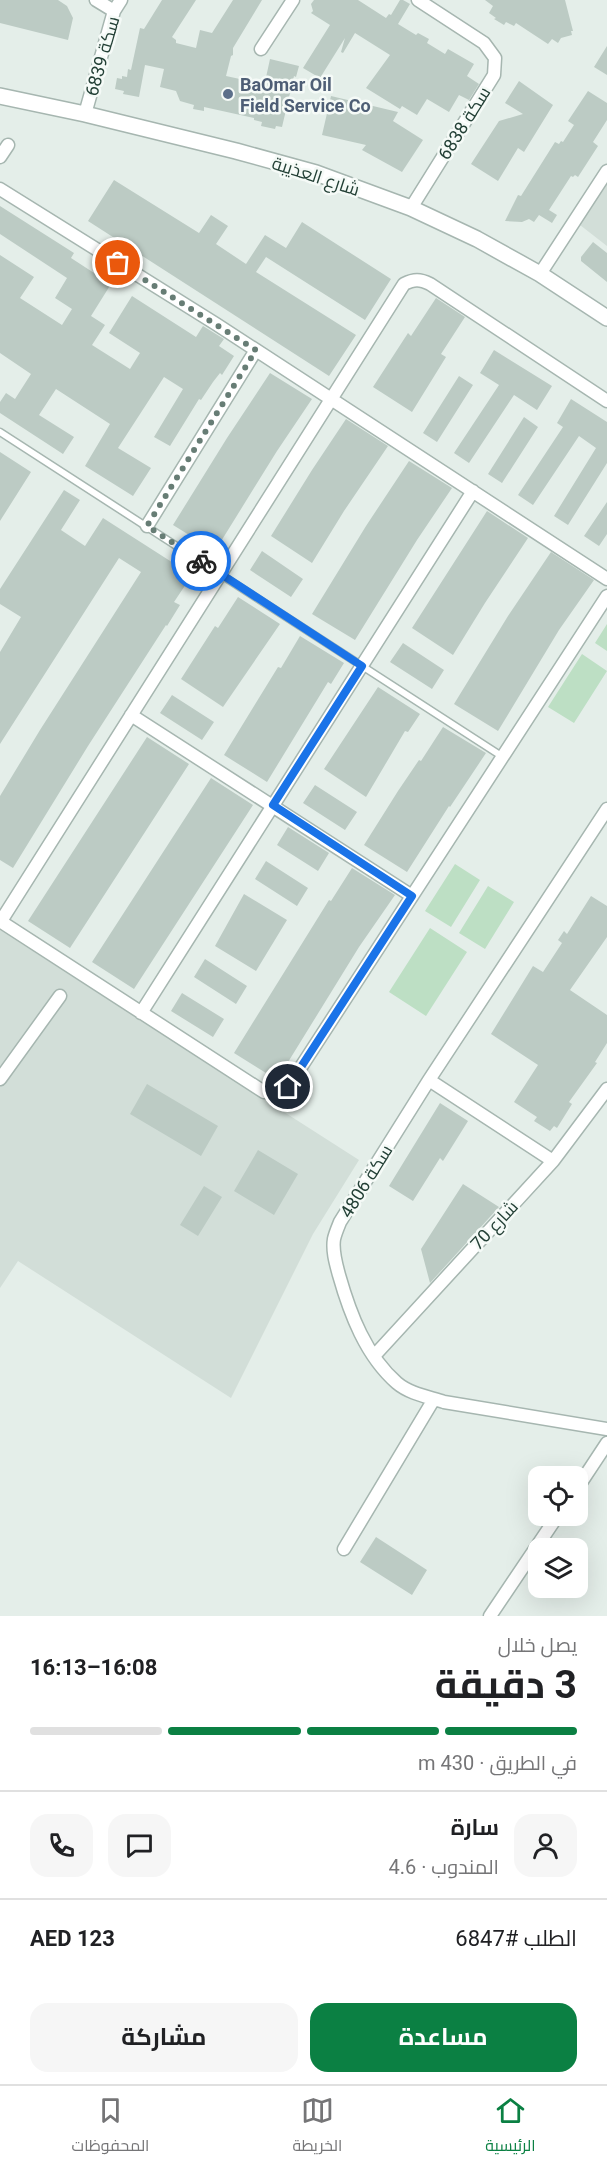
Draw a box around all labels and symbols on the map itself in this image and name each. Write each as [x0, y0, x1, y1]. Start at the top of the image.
street label: سكة 6839 [81, 14, 123, 98]
place label: BaOmar Oil Field Service Co [240, 74, 371, 116]
street label: سكة 6838 [433, 83, 495, 163]
marker: BaOmar Oil Field Service Co [221, 87, 235, 101]
street label: شارع العذيبة [269, 152, 362, 202]
pin [92, 237, 143, 288]
courier [171, 531, 231, 591]
pin [262, 1061, 313, 1112]
street label: سكة 4806 [335, 1141, 397, 1221]
street label: شارع 70 [466, 1196, 523, 1255]

